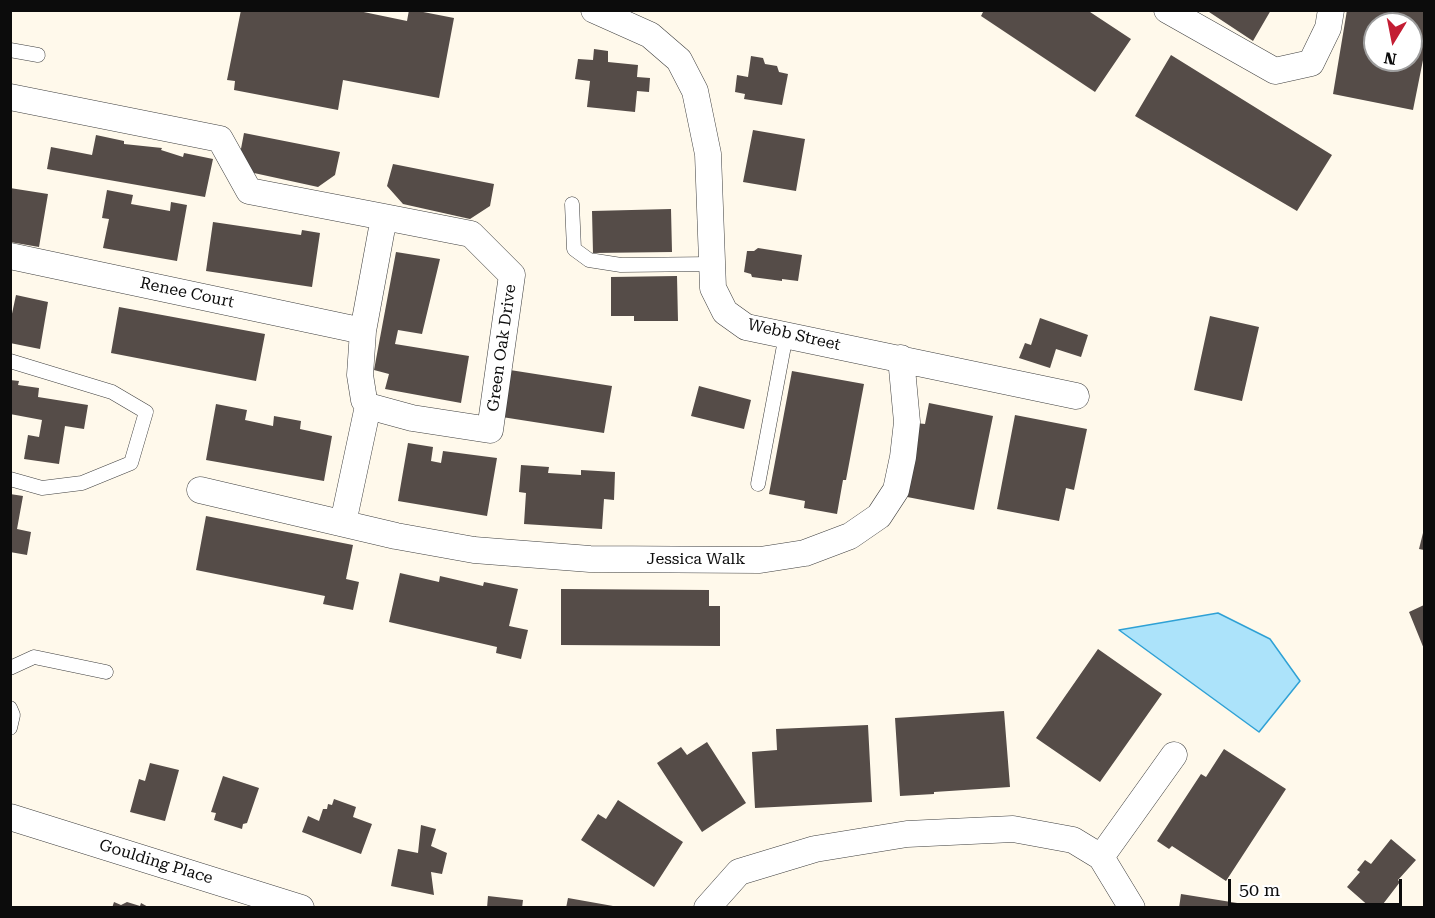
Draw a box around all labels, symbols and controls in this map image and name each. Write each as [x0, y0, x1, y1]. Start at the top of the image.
north arrow [1363, 12, 1423, 72]
text: N [1382, 48, 1398, 69]
street label: Renee Court [138, 274, 236, 312]
street label: Green Oak Drive [484, 283, 520, 413]
street label: Webb Street [746, 315, 842, 355]
street label: Jessica Walk [647, 549, 745, 569]
street label: Goulding Place [97, 836, 215, 888]
scale bar [1231, 867, 1405, 905]
text: 50 m [1239, 879, 1280, 900]

